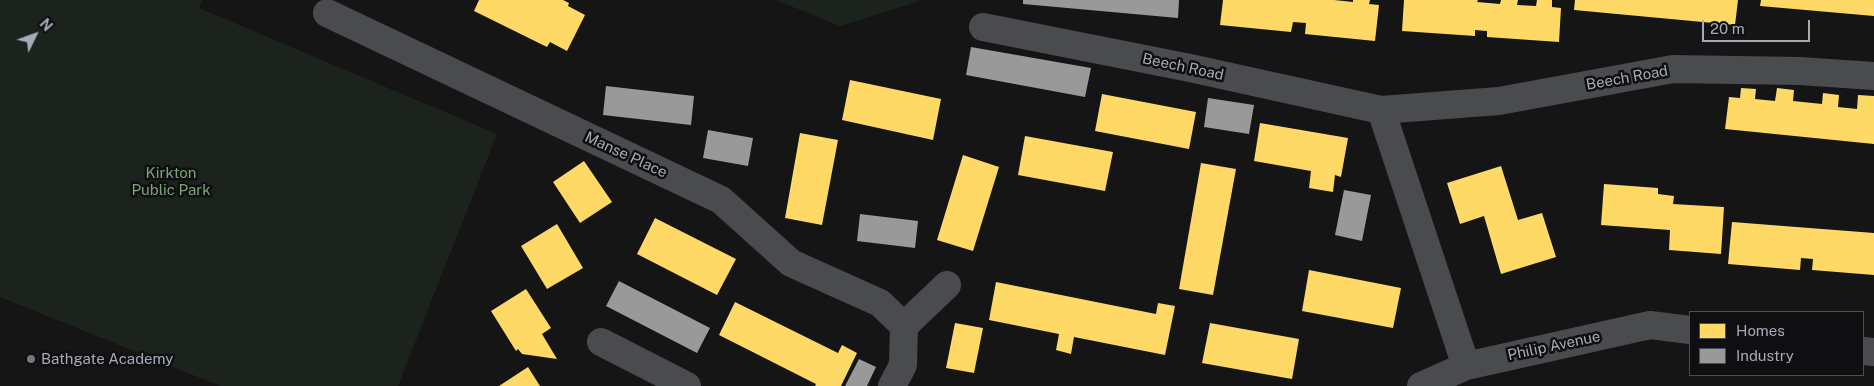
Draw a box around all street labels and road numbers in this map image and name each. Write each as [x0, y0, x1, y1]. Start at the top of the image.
street label: Beech Road [1141, 50, 1225, 84]
street label: Beech Road [1585, 62, 1669, 94]
street label: Manse Place [582, 128, 670, 182]
street label: Philip Avenue [1506, 327, 1602, 365]

